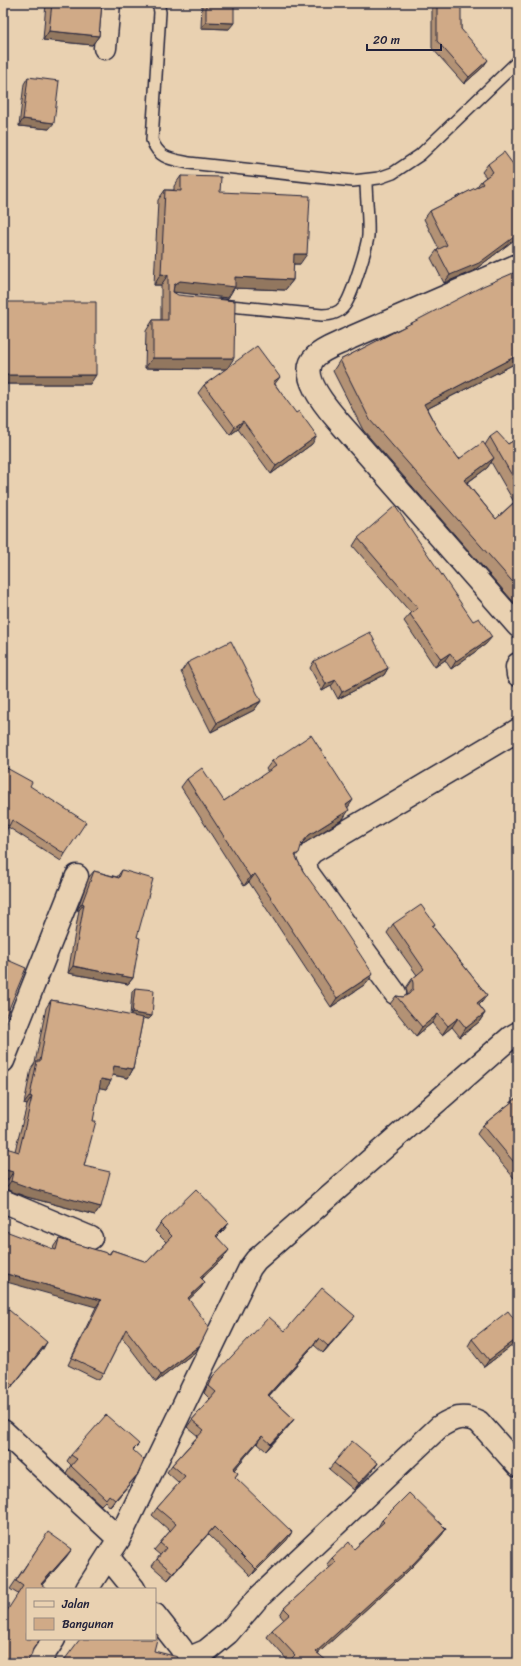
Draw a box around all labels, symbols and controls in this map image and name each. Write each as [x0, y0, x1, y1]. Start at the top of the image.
scale bar [367, 26, 441, 52]
text: 20 m [373, 29, 400, 51]
legend [26, 1588, 156, 1640]
text: Jalan [61, 1593, 90, 1615]
text: Bangunan [62, 1613, 114, 1635]

